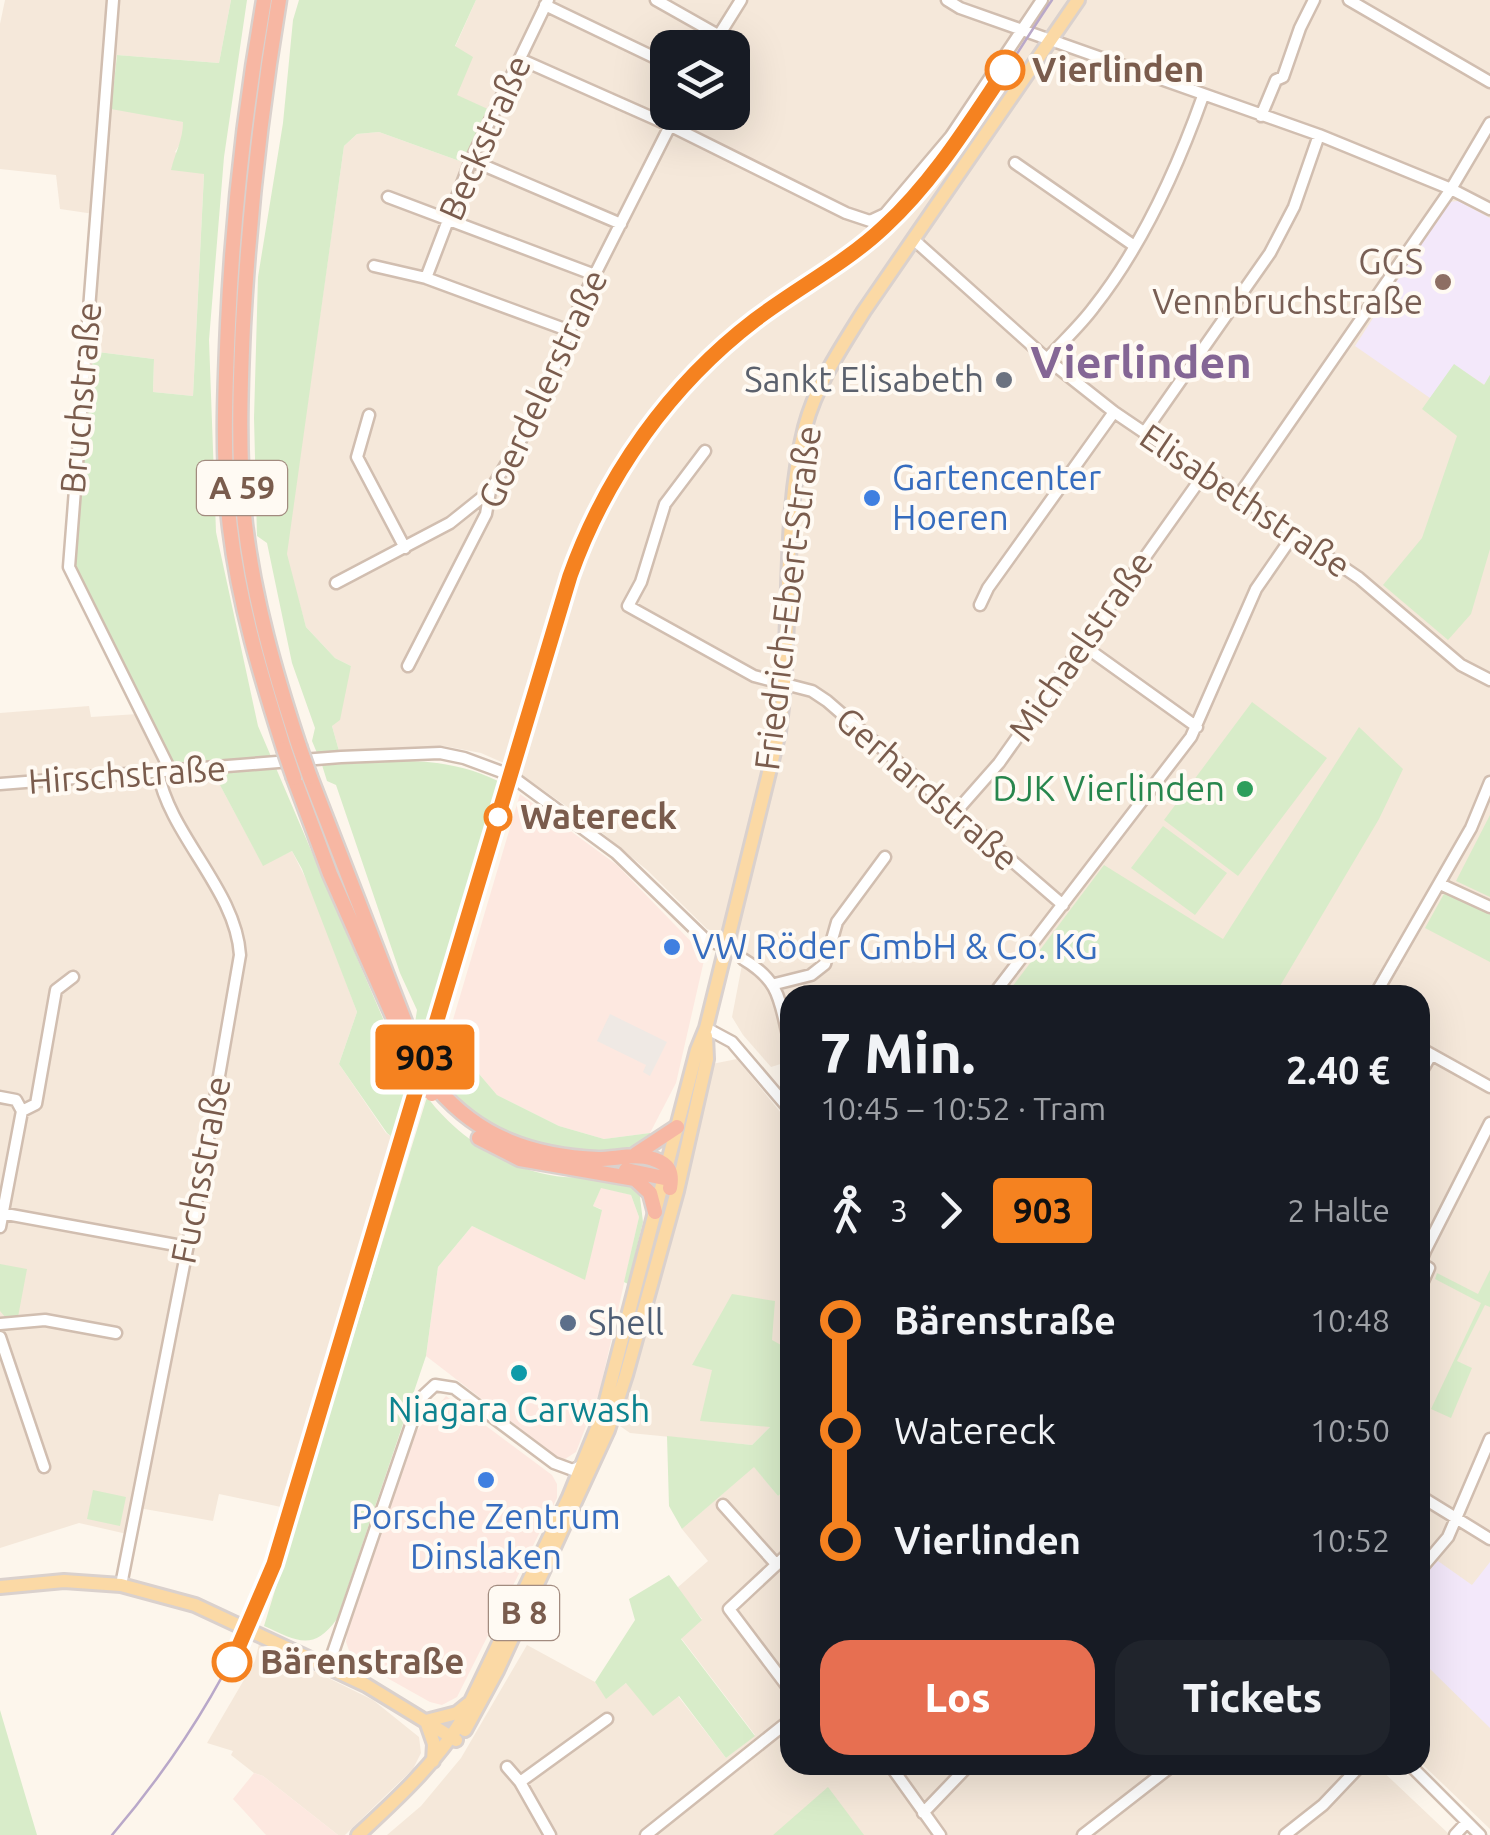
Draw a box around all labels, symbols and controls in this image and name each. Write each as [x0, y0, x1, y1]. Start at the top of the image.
map controls [650, 30, 750, 130]
button: layers [650, 30, 750, 130]
street label: Beckstraße [430, 49, 538, 226]
place label: Vierlinden [1032, 49, 1204, 89]
marker: Vierlinden [986, 51, 1024, 89]
place label: GGS Vennbruchstraße [1152, 241, 1423, 321]
street label: Goerdelerstraße [469, 263, 615, 514]
marker: GGS Vennbruchstraße [1432, 271, 1454, 293]
street label: Bruchstraße [52, 300, 108, 495]
district label: Vierlinden [1030, 336, 1252, 387]
place label: Sankt Elisabeth [744, 359, 984, 399]
marker: Sankt Elisabeth [993, 369, 1015, 391]
street label: Elisabethstraße [1133, 415, 1358, 585]
street label: Friedrich-Ebert-Straße [746, 423, 828, 772]
place label: Gartencenter Hoeren [892, 457, 1101, 537]
road number: A 59 [197, 461, 287, 515]
marker: Gartencenter Hoeren [861, 487, 883, 509]
street label: Michaelstraße [1000, 543, 1160, 748]
street label: Gerhardstraße [828, 698, 1027, 878]
street label: Hirschstraße [27, 747, 227, 801]
place label: DJK Vierlinden [992, 768, 1225, 808]
marker: DJK Vierlinden [1234, 778, 1256, 800]
place label: Watereck [520, 796, 677, 836]
marker: Watereck [485, 804, 511, 830]
place label: VW Röder GmbH & Co. KG [692, 926, 1098, 966]
marker: VW Röder GmbH & Co. KG [661, 936, 683, 958]
text: 7 Min. [820, 1022, 975, 1083]
line badge: 903 [368, 1024, 482, 1090]
text: 903 [395, 1037, 455, 1077]
text: 2.40 € [1286, 1049, 1390, 1091]
street label: Fuchsstraße [162, 1073, 238, 1267]
text: 10:45 – 10:52 · Tram [820, 1090, 1106, 1126]
icon: walk [820, 1183, 875, 1238]
icon: forward [923, 1183, 978, 1238]
text: 903 [1013, 1190, 1072, 1230]
text: 3 [890, 1192, 908, 1228]
text: 2 Halte [1287, 1192, 1390, 1228]
text: Bärenstraße [894, 1299, 1116, 1341]
place label: Shell [588, 1302, 664, 1342]
text: 10:48 [1310, 1302, 1390, 1338]
marker: Shell [557, 1312, 579, 1334]
marker: Niagara Carwash [508, 1362, 530, 1384]
place label: Niagara Carwash [388, 1389, 650, 1429]
text: Watereck [894, 1409, 1056, 1451]
text: 10:50 [1310, 1412, 1390, 1448]
marker: Porsche Zentrum Dinslaken [475, 1469, 497, 1491]
place label: Porsche Zentrum Dinslaken [351, 1496, 621, 1576]
text: Vierlinden [894, 1519, 1081, 1561]
text: 10:52 [1310, 1522, 1390, 1558]
road number: B 8 [489, 1586, 559, 1640]
button: Los [820, 1640, 1095, 1755]
button: Tickets [1115, 1640, 1390, 1755]
place label: Bärenstraße [260, 1641, 464, 1681]
marker: Bärenstraße [213, 1643, 251, 1681]

